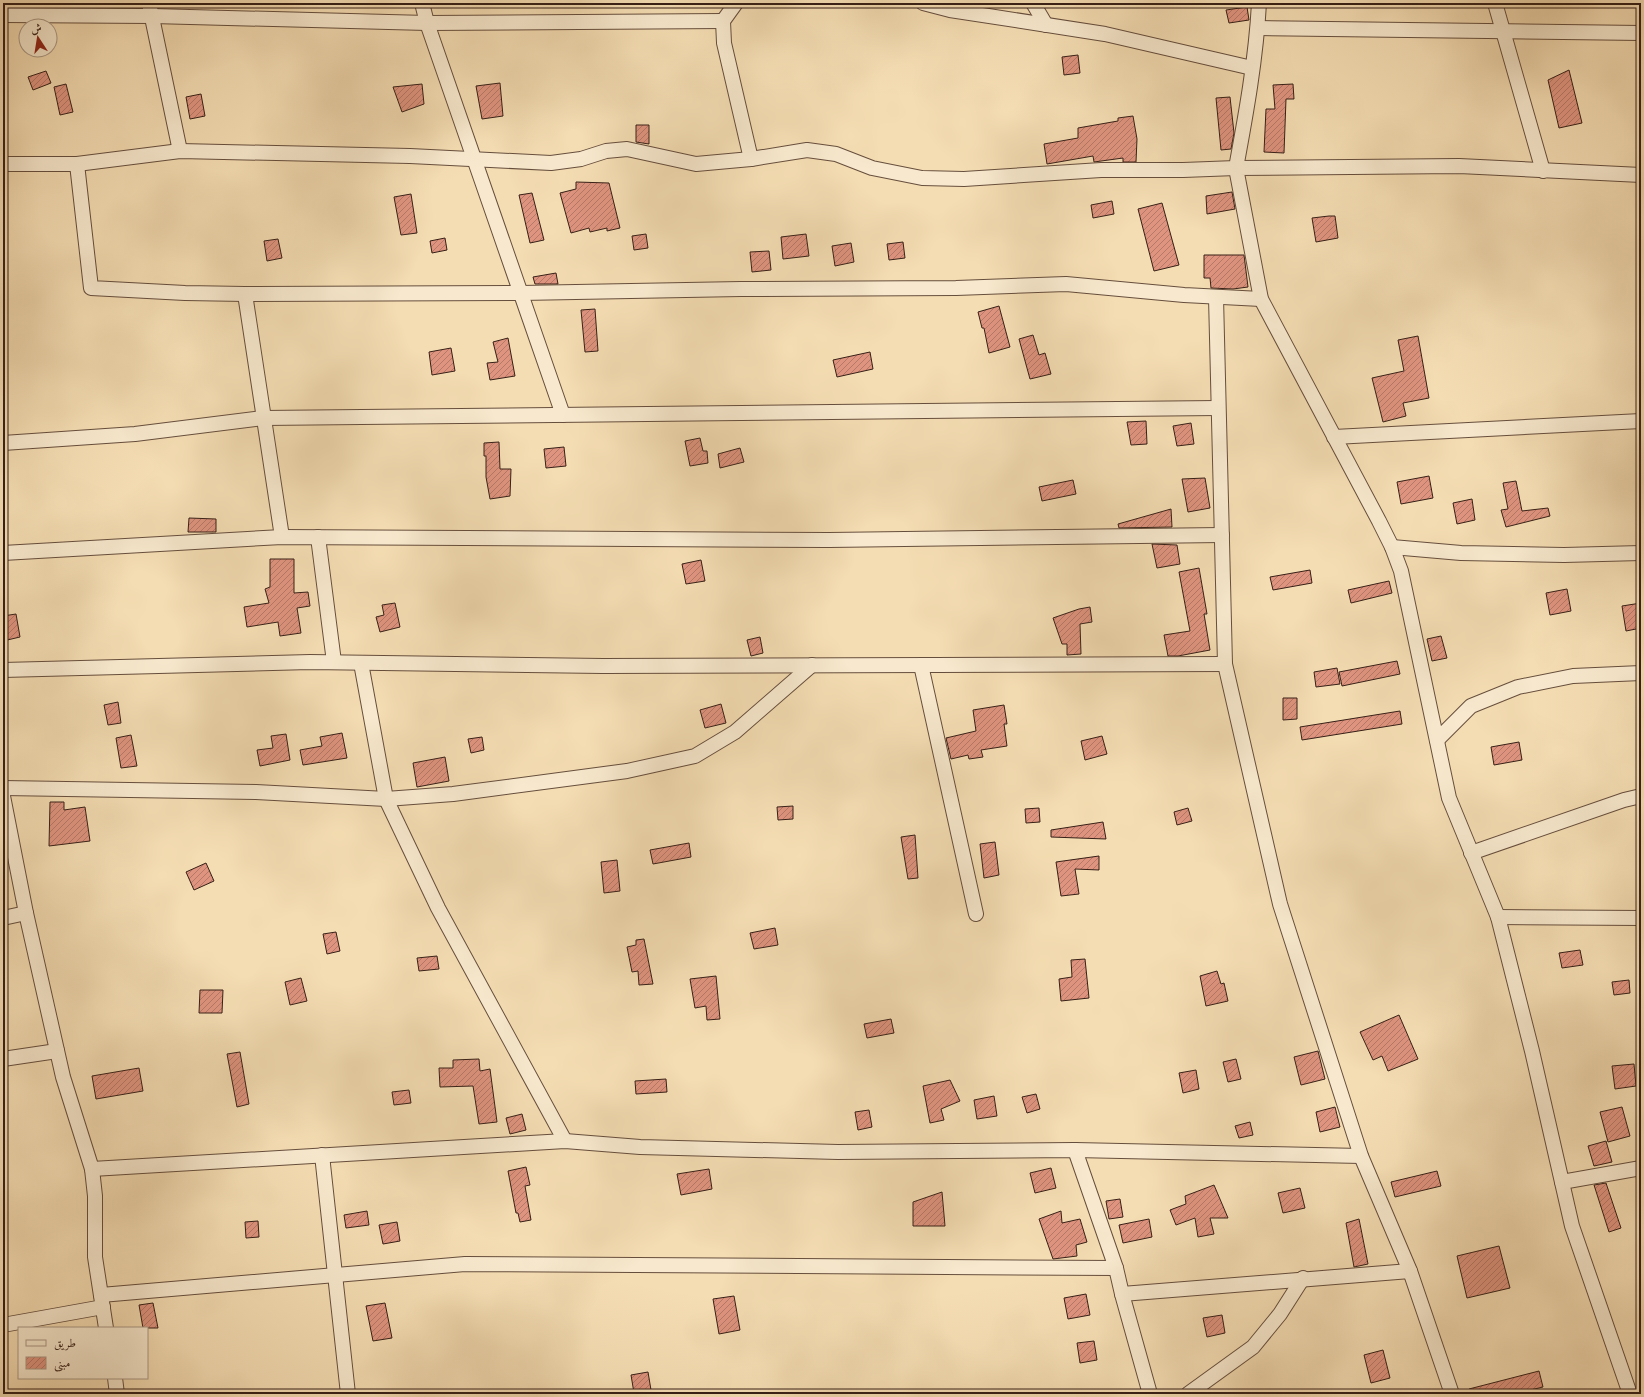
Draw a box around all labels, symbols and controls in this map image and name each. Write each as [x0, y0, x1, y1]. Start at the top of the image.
north arrow [18, 18, 58, 58]
text: ش [30, 23, 43, 36]
legend [18, 1327, 148, 1379]
text: طريق [54, 1338, 76, 1351]
text: مبنى [54, 1358, 70, 1372]

